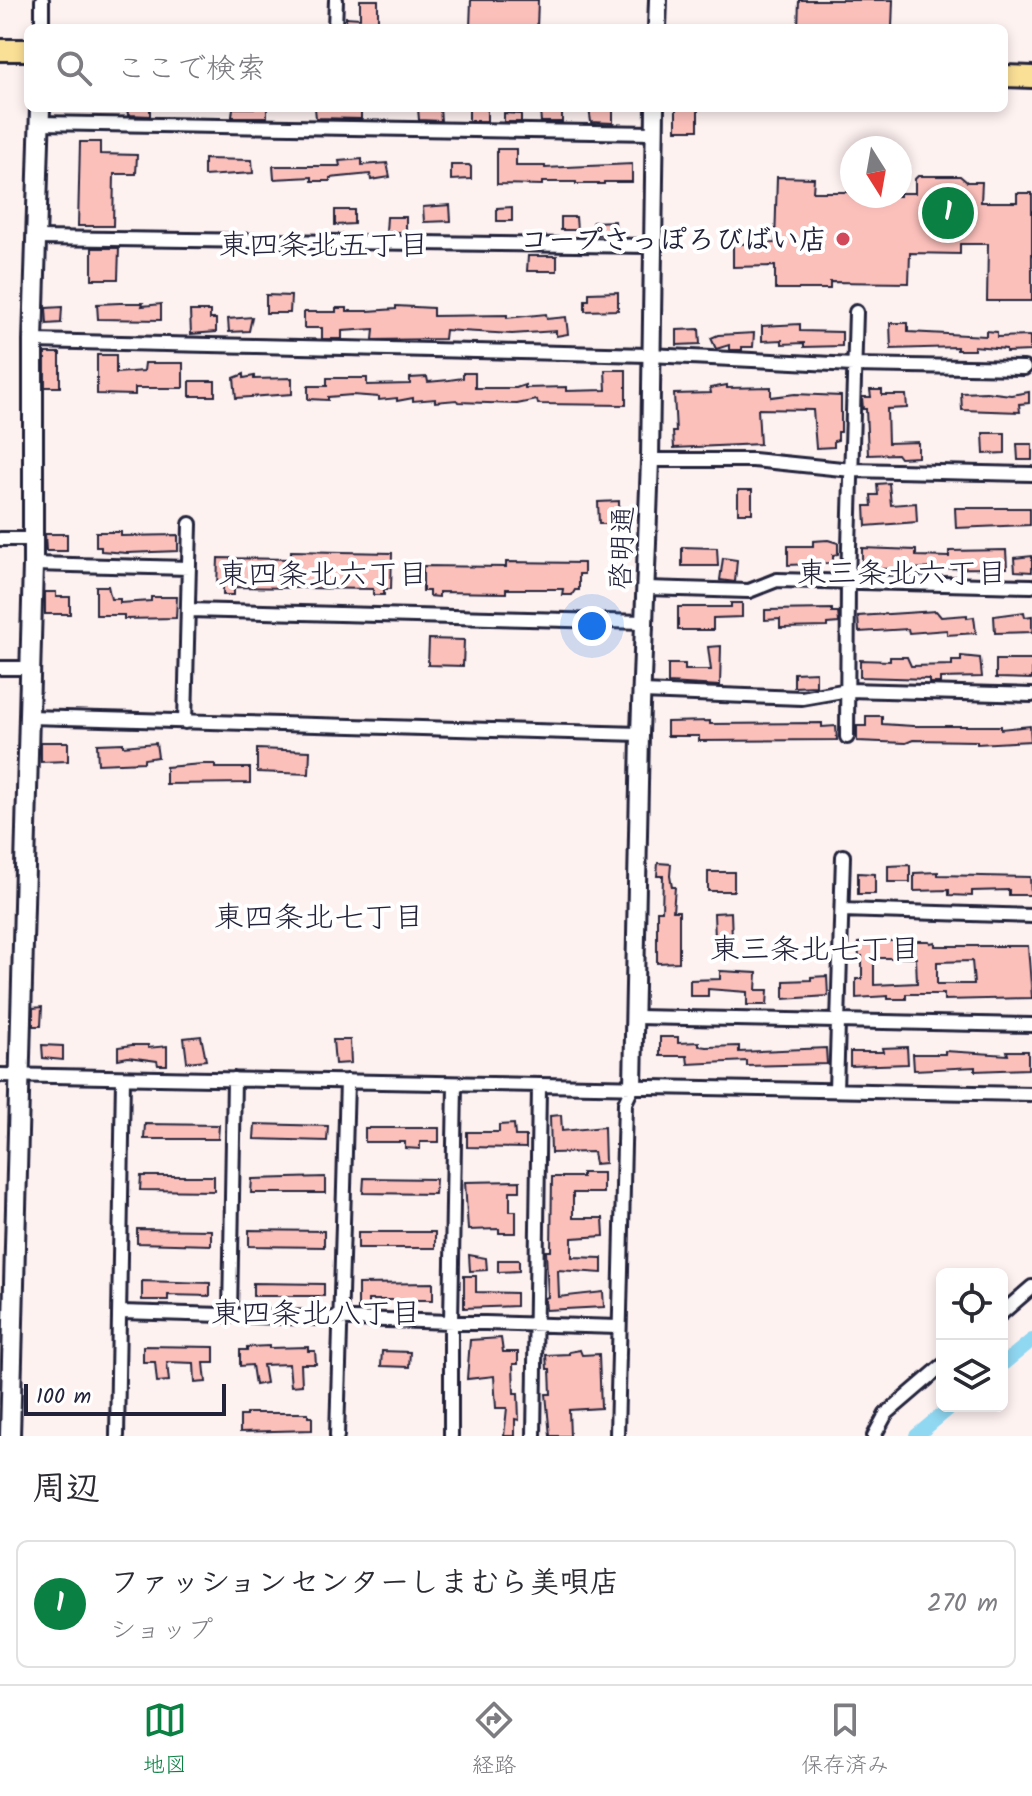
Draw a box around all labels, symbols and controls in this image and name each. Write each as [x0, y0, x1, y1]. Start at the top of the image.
search box [24, 24, 1008, 112]
icon: search [52, 46, 96, 90]
text: ここで検索 [116, 46, 266, 94]
north arrow [840, 136, 912, 208]
pin: 1 [922, 183, 974, 243]
place label: コープさっぽろびばい店 [520, 219, 827, 264]
district label: 東四条北五丁目 [219, 223, 429, 271]
marker: コープさっぽろびばい店 [834, 230, 852, 248]
street label: 啓明通 [600, 505, 647, 591]
district label: 東三条北六丁目 [797, 551, 1007, 599]
district label: 東四条北六丁目 [218, 552, 428, 600]
your location [572, 606, 612, 646]
district label: 東四条北七丁目 [214, 895, 424, 943]
district label: 東三条北七丁目 [710, 927, 920, 975]
map controls [936, 1268, 1008, 1412]
button: locate [936, 1268, 1008, 1340]
district label: 東四条北八丁目 [211, 1291, 421, 1339]
button: layers [936, 1340, 1008, 1412]
scale bar [24, 1380, 226, 1416]
text: 100 m [36, 1380, 91, 1415]
text: 周辺 [32, 1463, 100, 1517]
text: ファッションセンターしまむら美唄店 [110, 1560, 619, 1608]
text: 1 [56, 1583, 64, 1625]
text: 270 m [927, 1583, 998, 1625]
text: ショップ [110, 1610, 213, 1652]
tab: 地図 [143, 1698, 187, 1784]
tab: 経路 [472, 1698, 516, 1784]
tab: 保存済み [801, 1698, 889, 1784]

